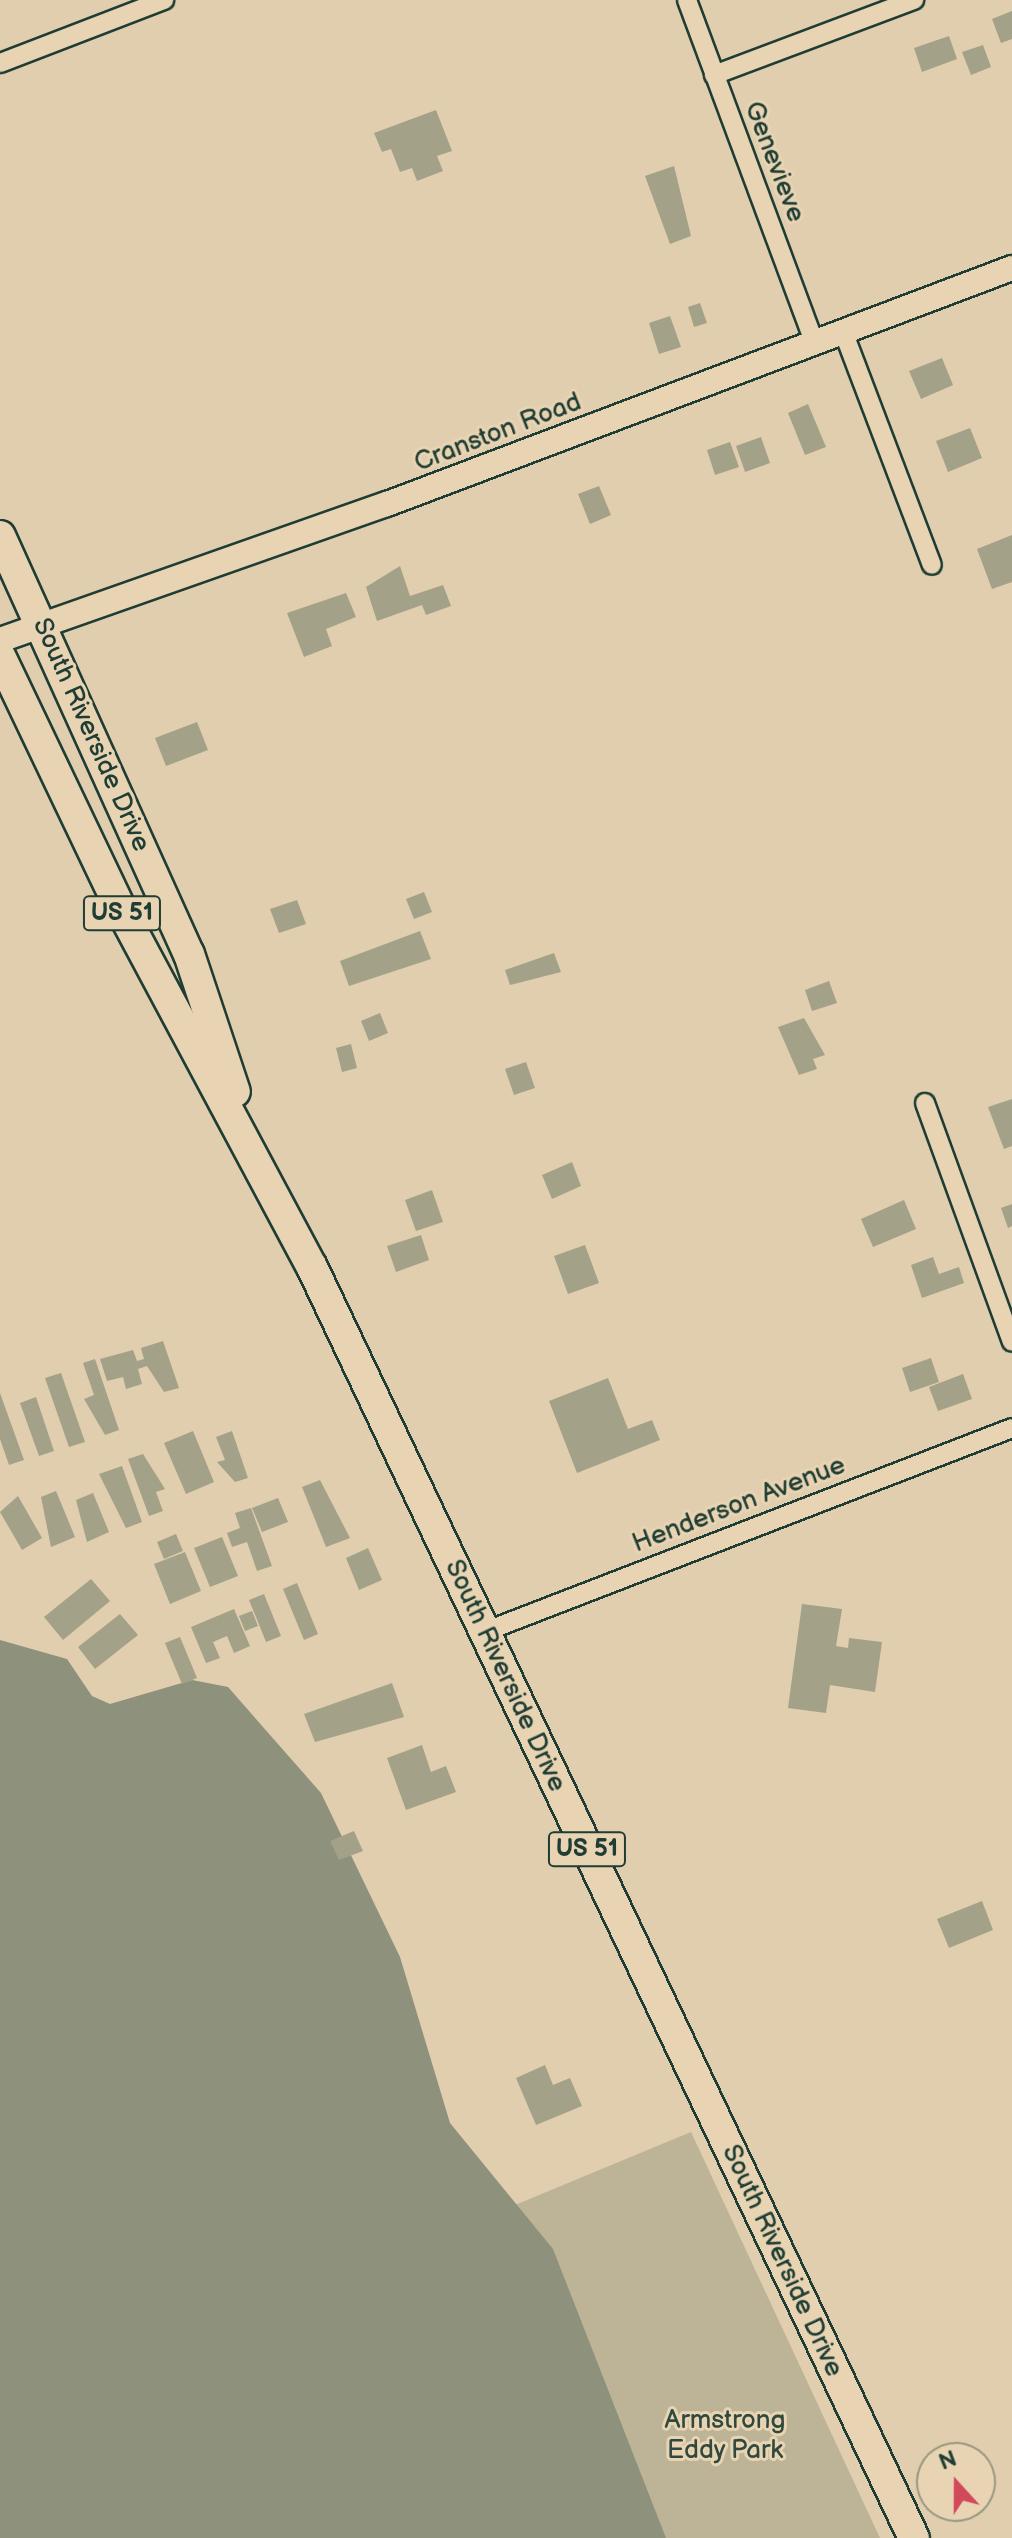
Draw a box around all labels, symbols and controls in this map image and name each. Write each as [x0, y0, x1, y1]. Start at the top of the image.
street label: Genevieve [737, 97, 811, 227]
street label: Cranston Road [410, 387, 586, 479]
street label: South Riverside Drive [25, 613, 157, 857]
road number: US 51 [82, 893, 162, 933]
street label: Henderson Avenue [628, 1450, 850, 1560]
street label: South Riverside Drive [438, 1555, 572, 1797]
road number: US 51 [547, 1829, 627, 1869]
street label: South Riverside Drive [715, 2140, 849, 2382]
park label: Armstrong Eddy Park [665, 2405, 785, 2466]
north arrow [916, 2442, 996, 2522]
text: N [935, 2445, 960, 2477]

